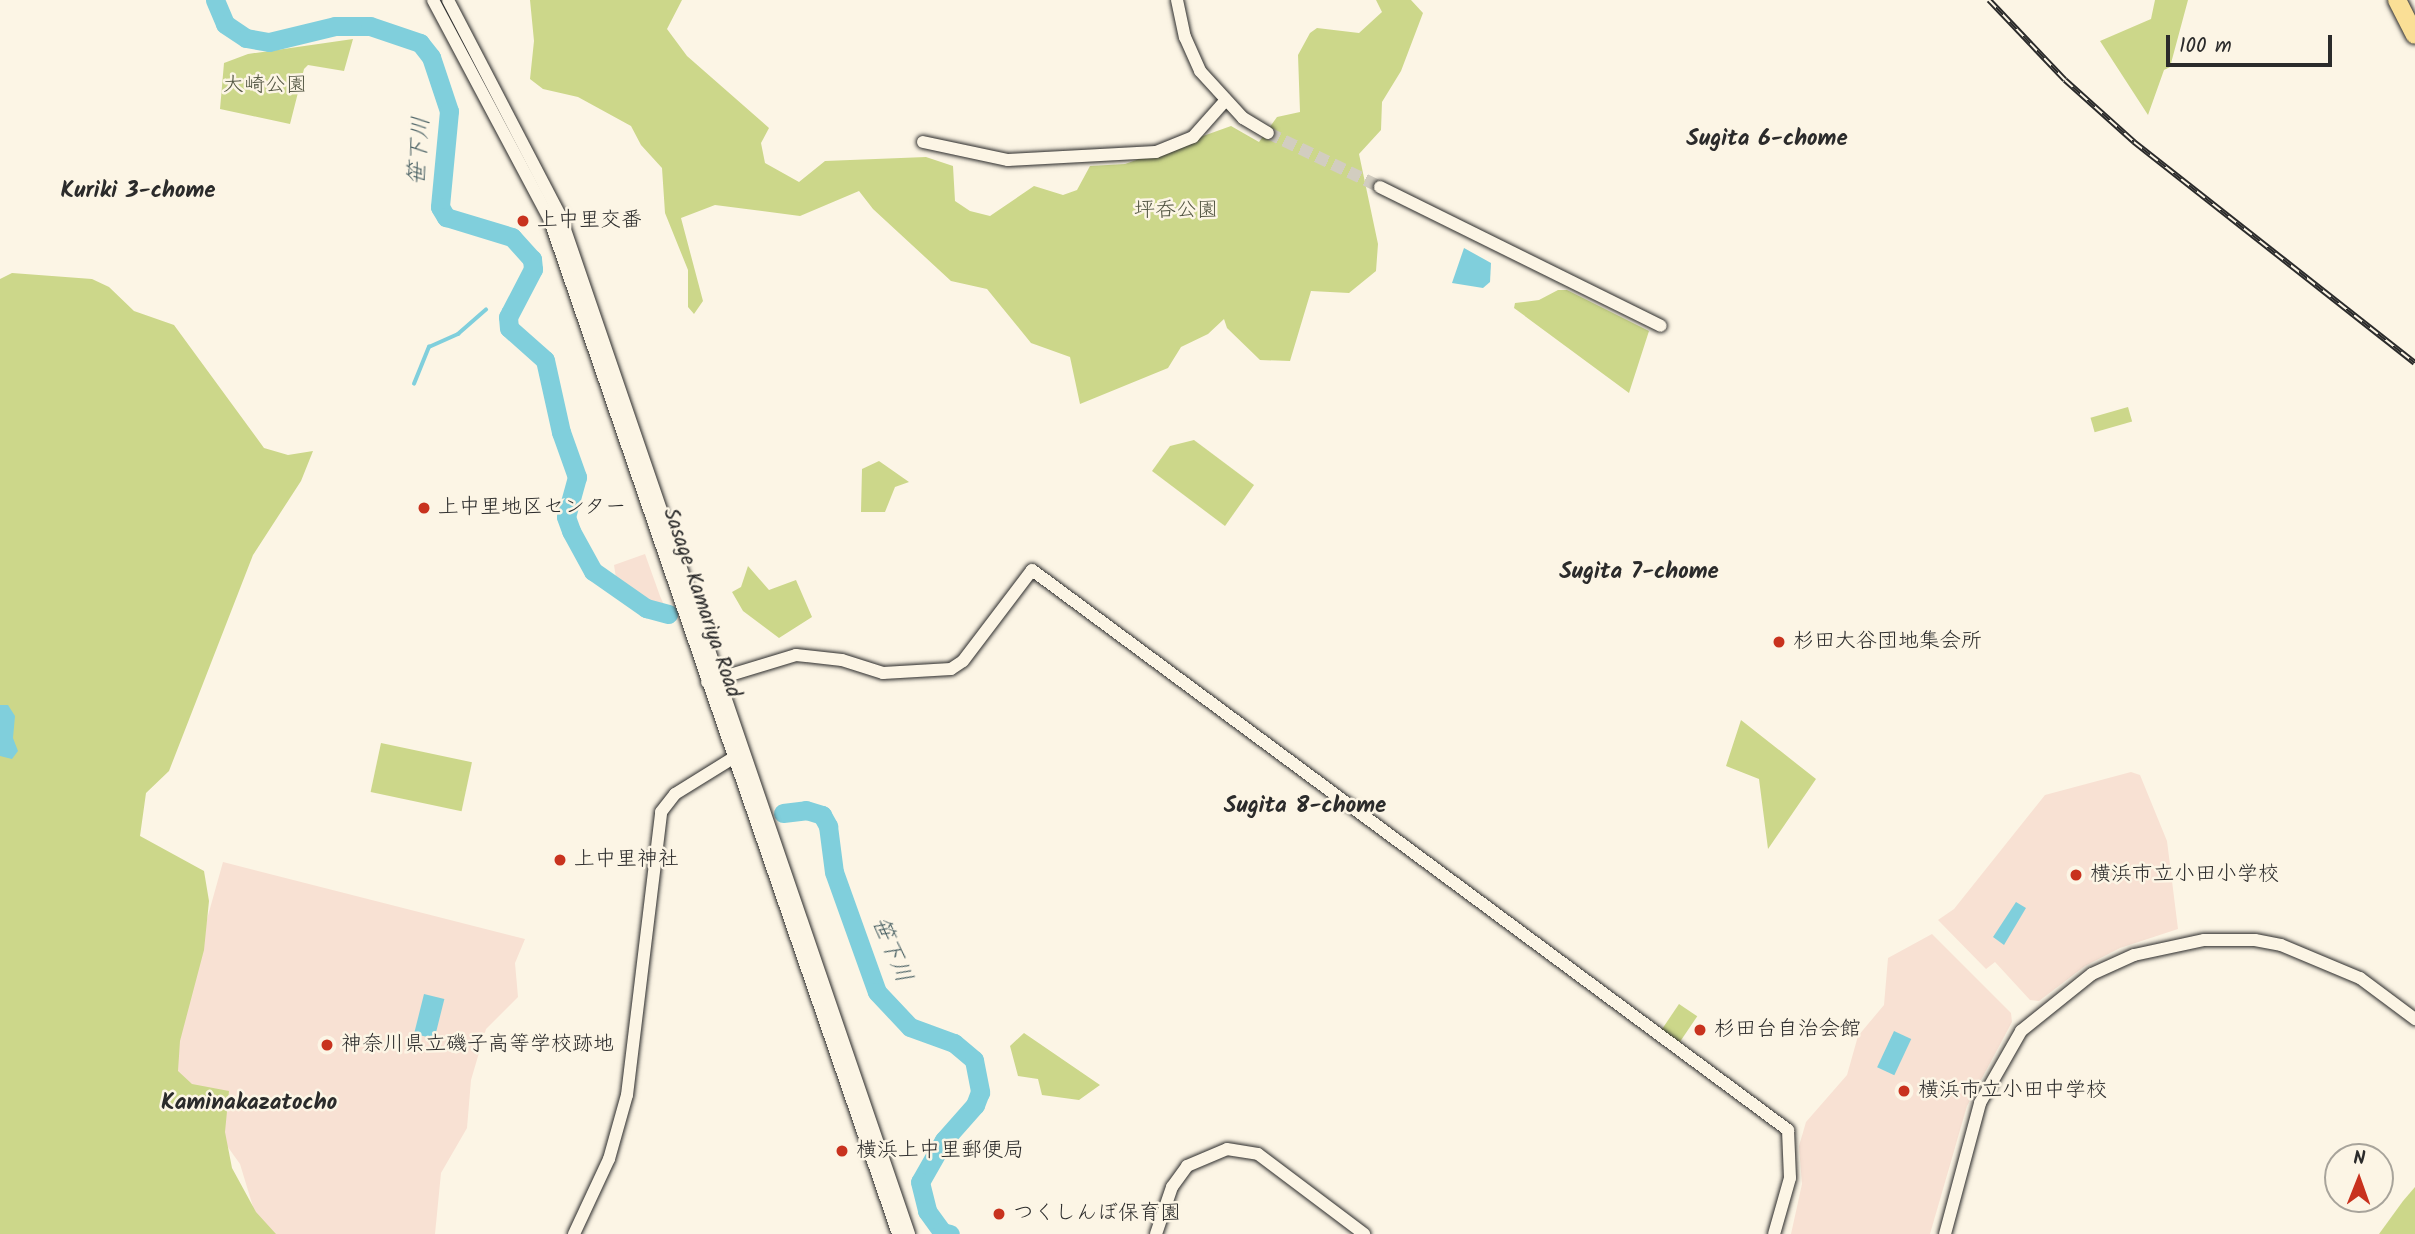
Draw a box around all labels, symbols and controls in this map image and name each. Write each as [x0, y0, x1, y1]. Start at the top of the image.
scale bar [2170, 21, 2336, 65]
text: 100 m [2179, 30, 2232, 63]
park label: 大崎公園 [223, 73, 307, 99]
water label: 笹下川 [404, 116, 436, 186]
district label: Sugita 6-chome [1686, 125, 1848, 153]
district label: Kuriki 3-chome [60, 177, 216, 205]
park label: 坪呑公園 [1134, 198, 1218, 224]
place label: 上中里交番 [537, 208, 642, 234]
marker: 上中里交番 [515, 213, 531, 229]
place label: 上中里地区センター [438, 495, 627, 521]
marker: 上中里地区センター [416, 500, 432, 516]
street label: Sasage Kamariya Road [657, 505, 745, 701]
district label: Sugita 7-chome [1559, 558, 1719, 586]
place label: 杉田大谷団地集会所 [1793, 629, 1982, 655]
marker: 杉田大谷団地集会所 [1771, 634, 1787, 650]
district label: Sugita 8-chome [1224, 792, 1386, 820]
place label: 上中里神社 [574, 847, 679, 873]
marker: 上中里神社 [552, 852, 568, 868]
place label: 横浜市立小田小学校 [2090, 862, 2279, 888]
marker: 横浜市立小田小学校 [2068, 867, 2084, 883]
water label: 笹下川 [865, 913, 917, 987]
place label: 杉田台自治会館 [1714, 1017, 1861, 1043]
marker: 杉田台自治会館 [1692, 1022, 1708, 1038]
place label: 神奈川県立磯子高等学校跡地 [341, 1032, 614, 1058]
marker: 神奈川県立磯子高等学校跡地 [319, 1037, 335, 1053]
place label: 横浜市立小田中学校 [1918, 1078, 2107, 1104]
marker: 横浜市立小田中学校 [1896, 1083, 1912, 1099]
district label: Kaminakazatocho [161, 1089, 337, 1117]
place label: 横浜上中里郵便局 [856, 1138, 1024, 1164]
marker: 横浜上中里郵便局 [834, 1143, 850, 1159]
north arrow [2324, 1143, 2394, 1213]
text: N [2353, 1144, 2366, 1174]
place label: つくしんぼ保育園 [1013, 1201, 1181, 1227]
marker: つくしんぼ保育園 [991, 1206, 1007, 1222]

